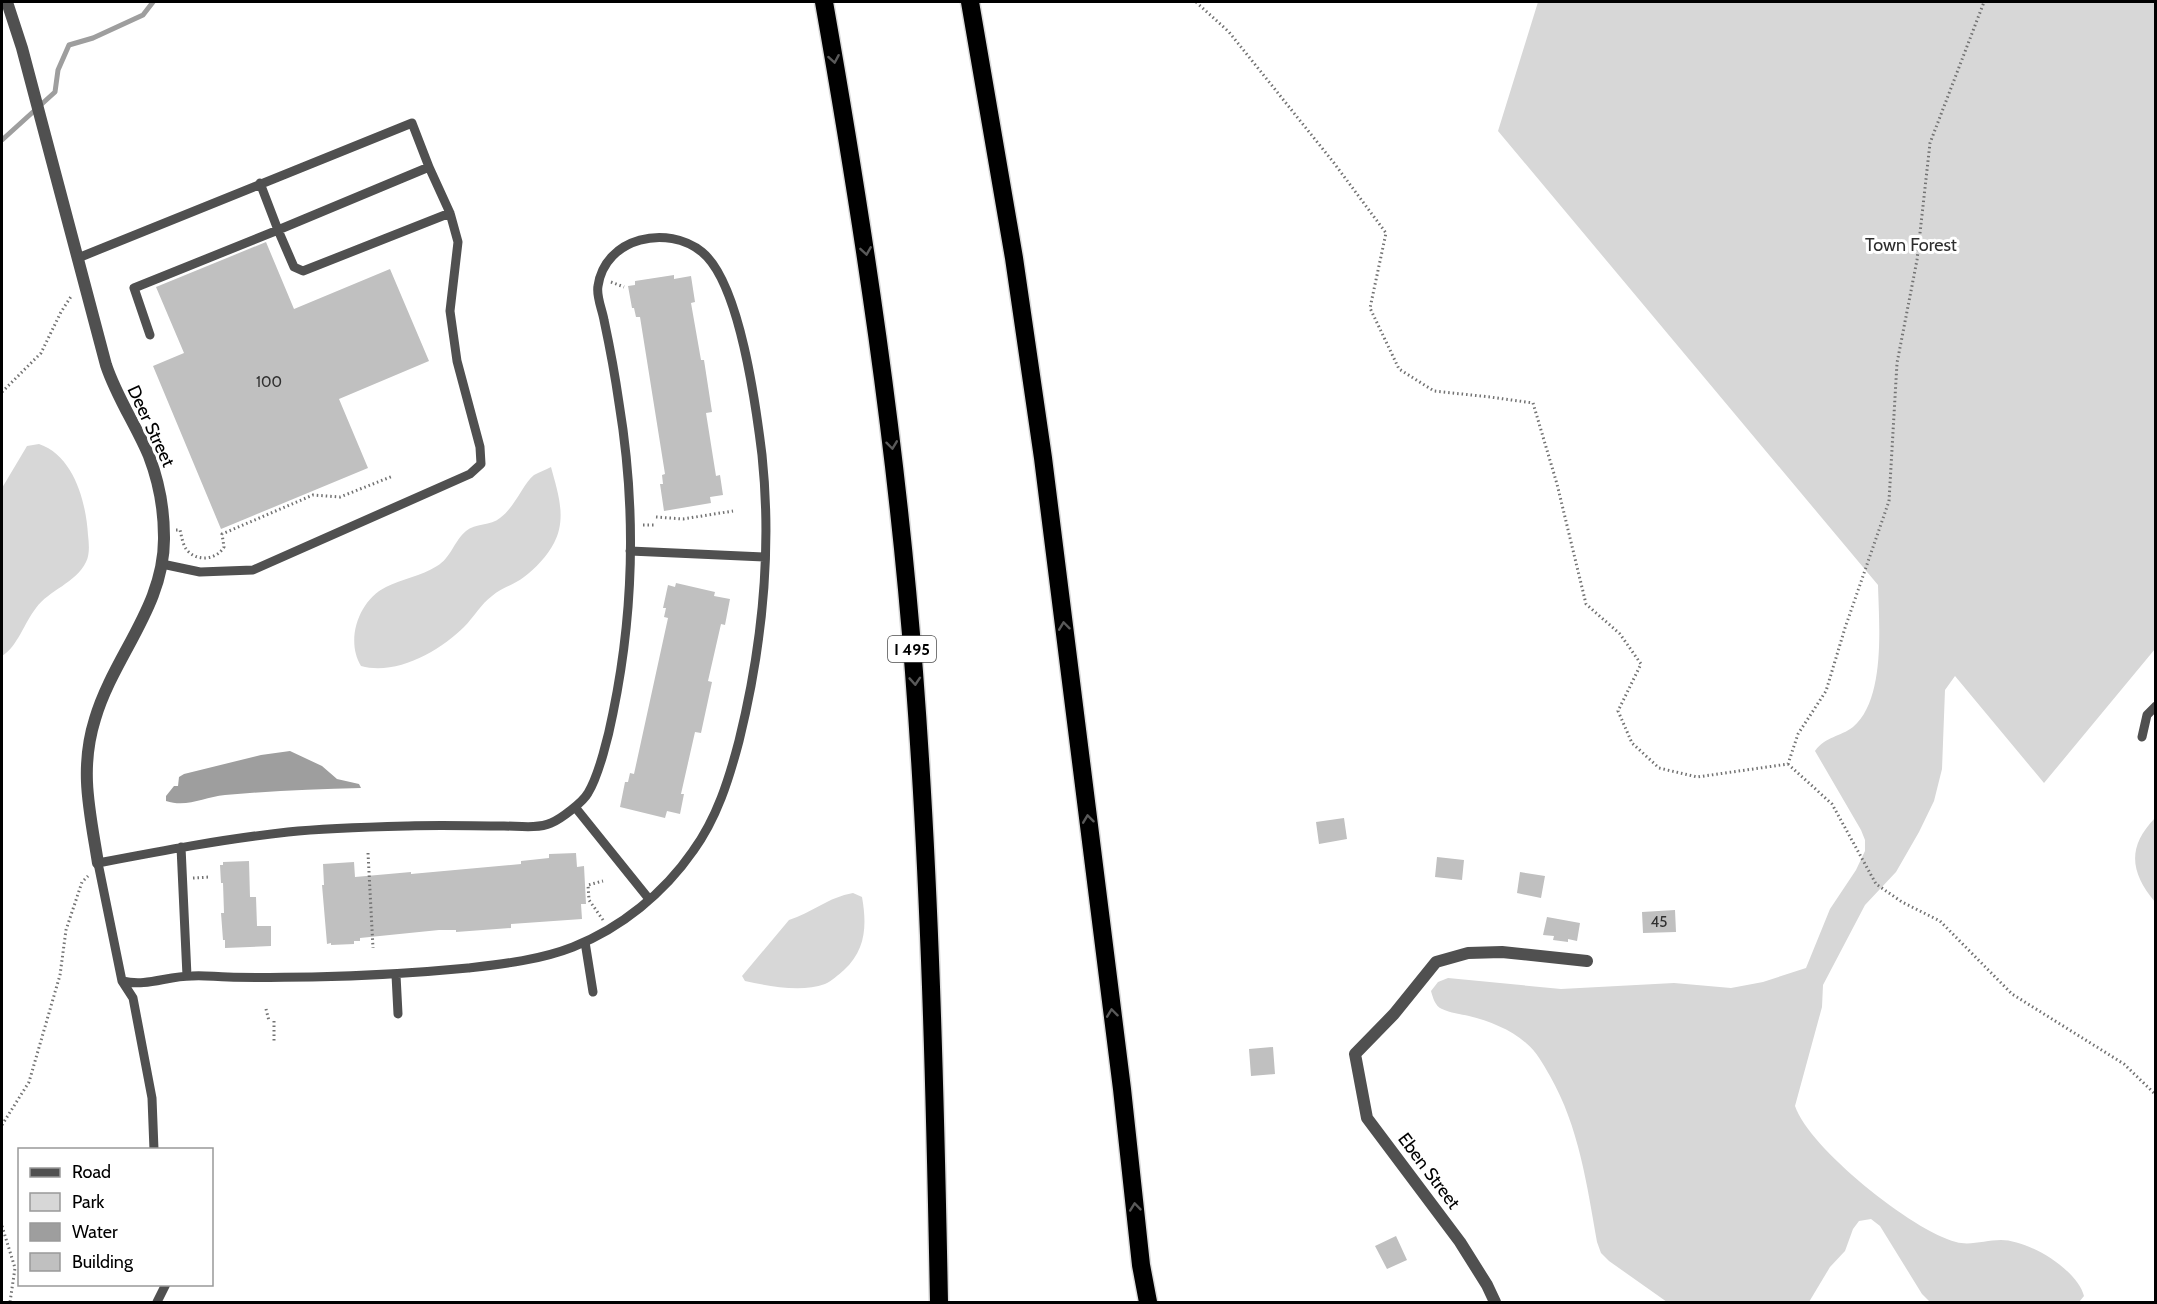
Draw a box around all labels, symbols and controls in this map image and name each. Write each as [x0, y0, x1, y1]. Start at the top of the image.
one-way arrow [828, 54, 840, 64]
park label: Town Forest [1865, 234, 1957, 256]
one-way arrow [860, 247, 872, 256]
house number: 100 [256, 373, 282, 391]
street label: Deer Street [123, 382, 179, 470]
one-way arrow [885, 440, 897, 449]
one-way arrow [1058, 621, 1070, 630]
road number: I 495 [888, 636, 936, 662]
one-way arrow [908, 676, 921, 685]
one-way arrow [1082, 815, 1095, 824]
house number: 45 [1651, 913, 1667, 931]
one-way arrow [1107, 1008, 1119, 1017]
street label: Eben Street [1393, 1129, 1465, 1213]
legend [18, 1148, 213, 1286]
text: Road [72, 1161, 111, 1183]
text: Park [72, 1191, 105, 1213]
one-way arrow [1129, 1202, 1142, 1211]
text: Water [72, 1221, 118, 1243]
text: Building [72, 1251, 134, 1273]

